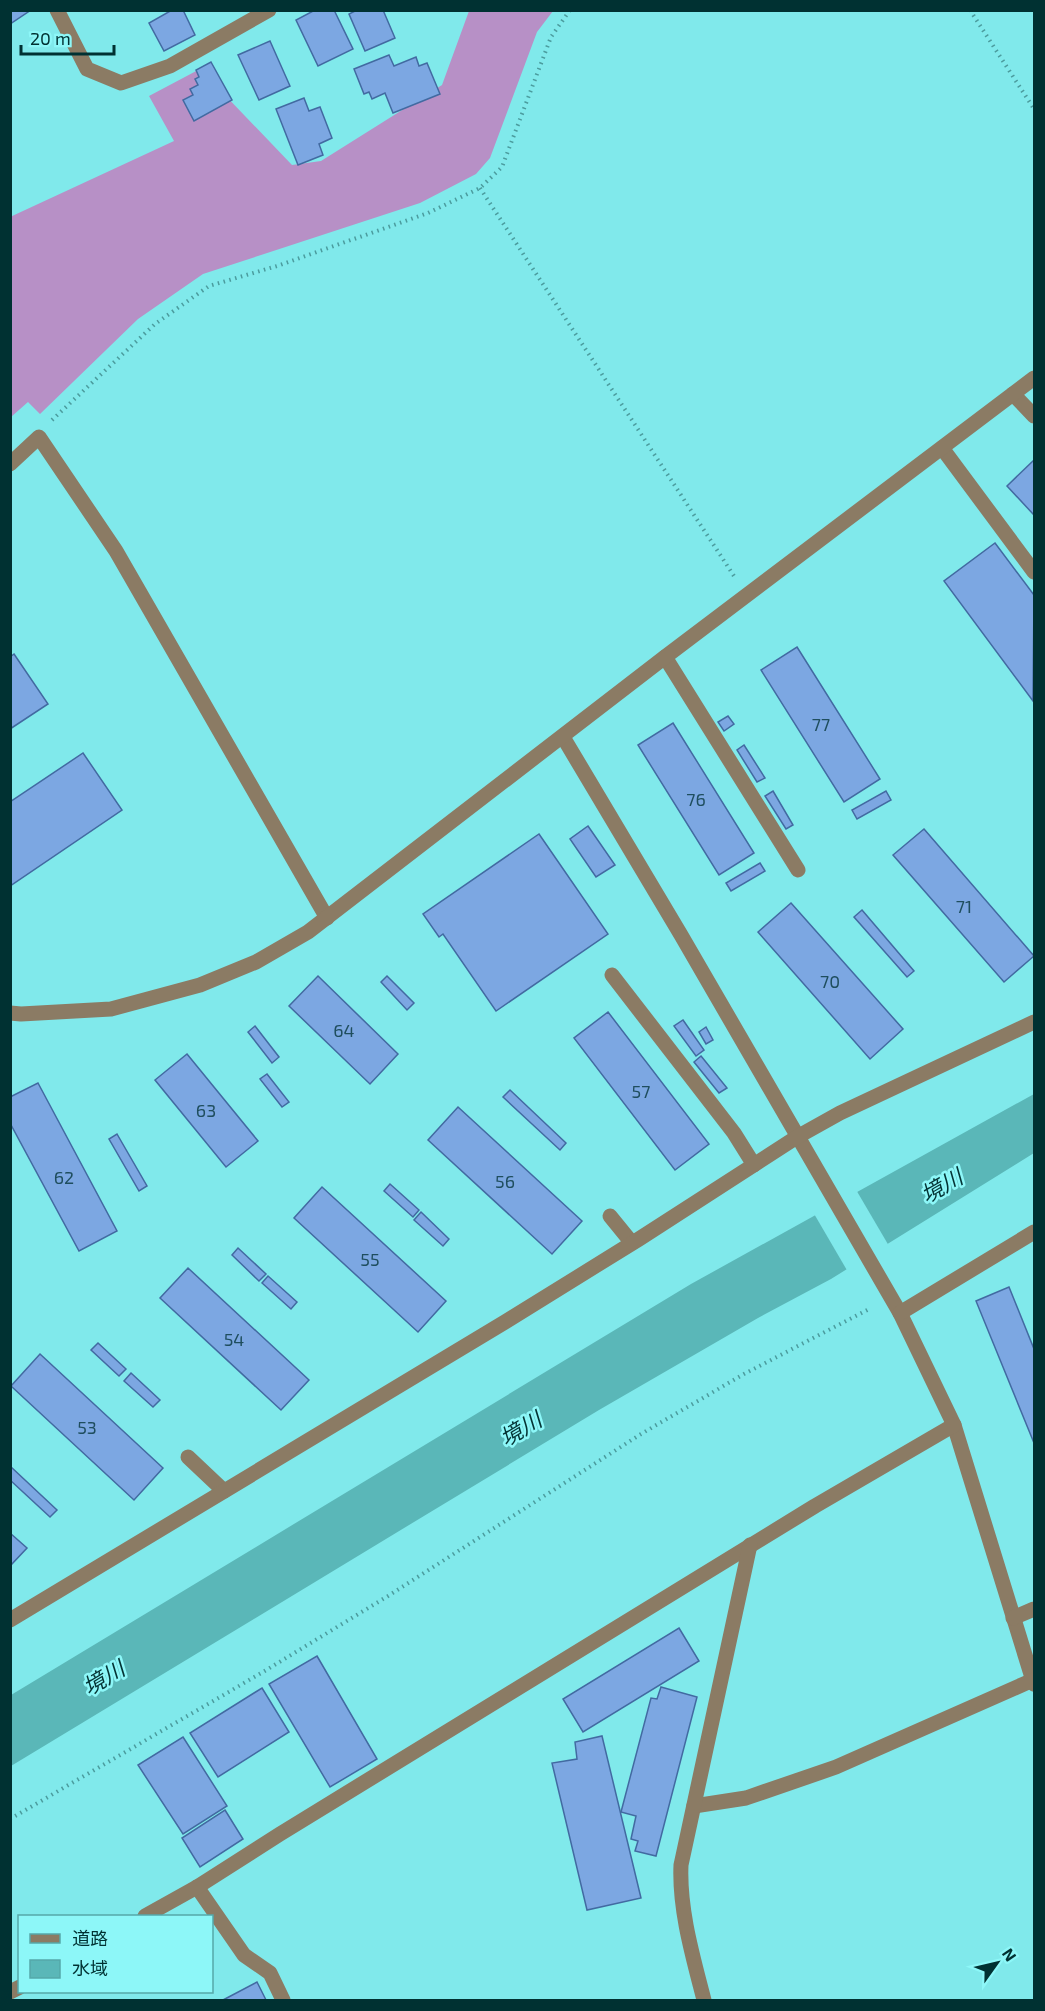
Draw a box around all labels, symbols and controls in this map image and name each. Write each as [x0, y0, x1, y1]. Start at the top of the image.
scale bar [21, 18, 114, 56]
text: 20 m [30, 27, 71, 49]
house number: 77 [812, 713, 830, 735]
house number: 76 [686, 788, 706, 810]
house number: 71 [956, 895, 972, 917]
house number: 70 [820, 970, 840, 992]
house number: 64 [333, 1019, 355, 1041]
house number: 57 [632, 1080, 650, 1102]
house number: 63 [196, 1099, 216, 1121]
water label: 境川 [915, 1162, 968, 1207]
house number: 62 [54, 1166, 74, 1188]
house number: 56 [495, 1170, 515, 1192]
house number: 55 [360, 1248, 380, 1270]
house number: 54 [224, 1328, 244, 1350]
water label: 境川 [494, 1404, 547, 1450]
house number: 53 [77, 1416, 97, 1438]
water label: 境川 [77, 1653, 130, 1699]
legend [18, 1915, 213, 1993]
text: 道路 [72, 1927, 108, 1949]
north arrow [967, 1933, 1027, 1993]
text: N [999, 1944, 1021, 1964]
text: 水域 [72, 1957, 108, 1979]

